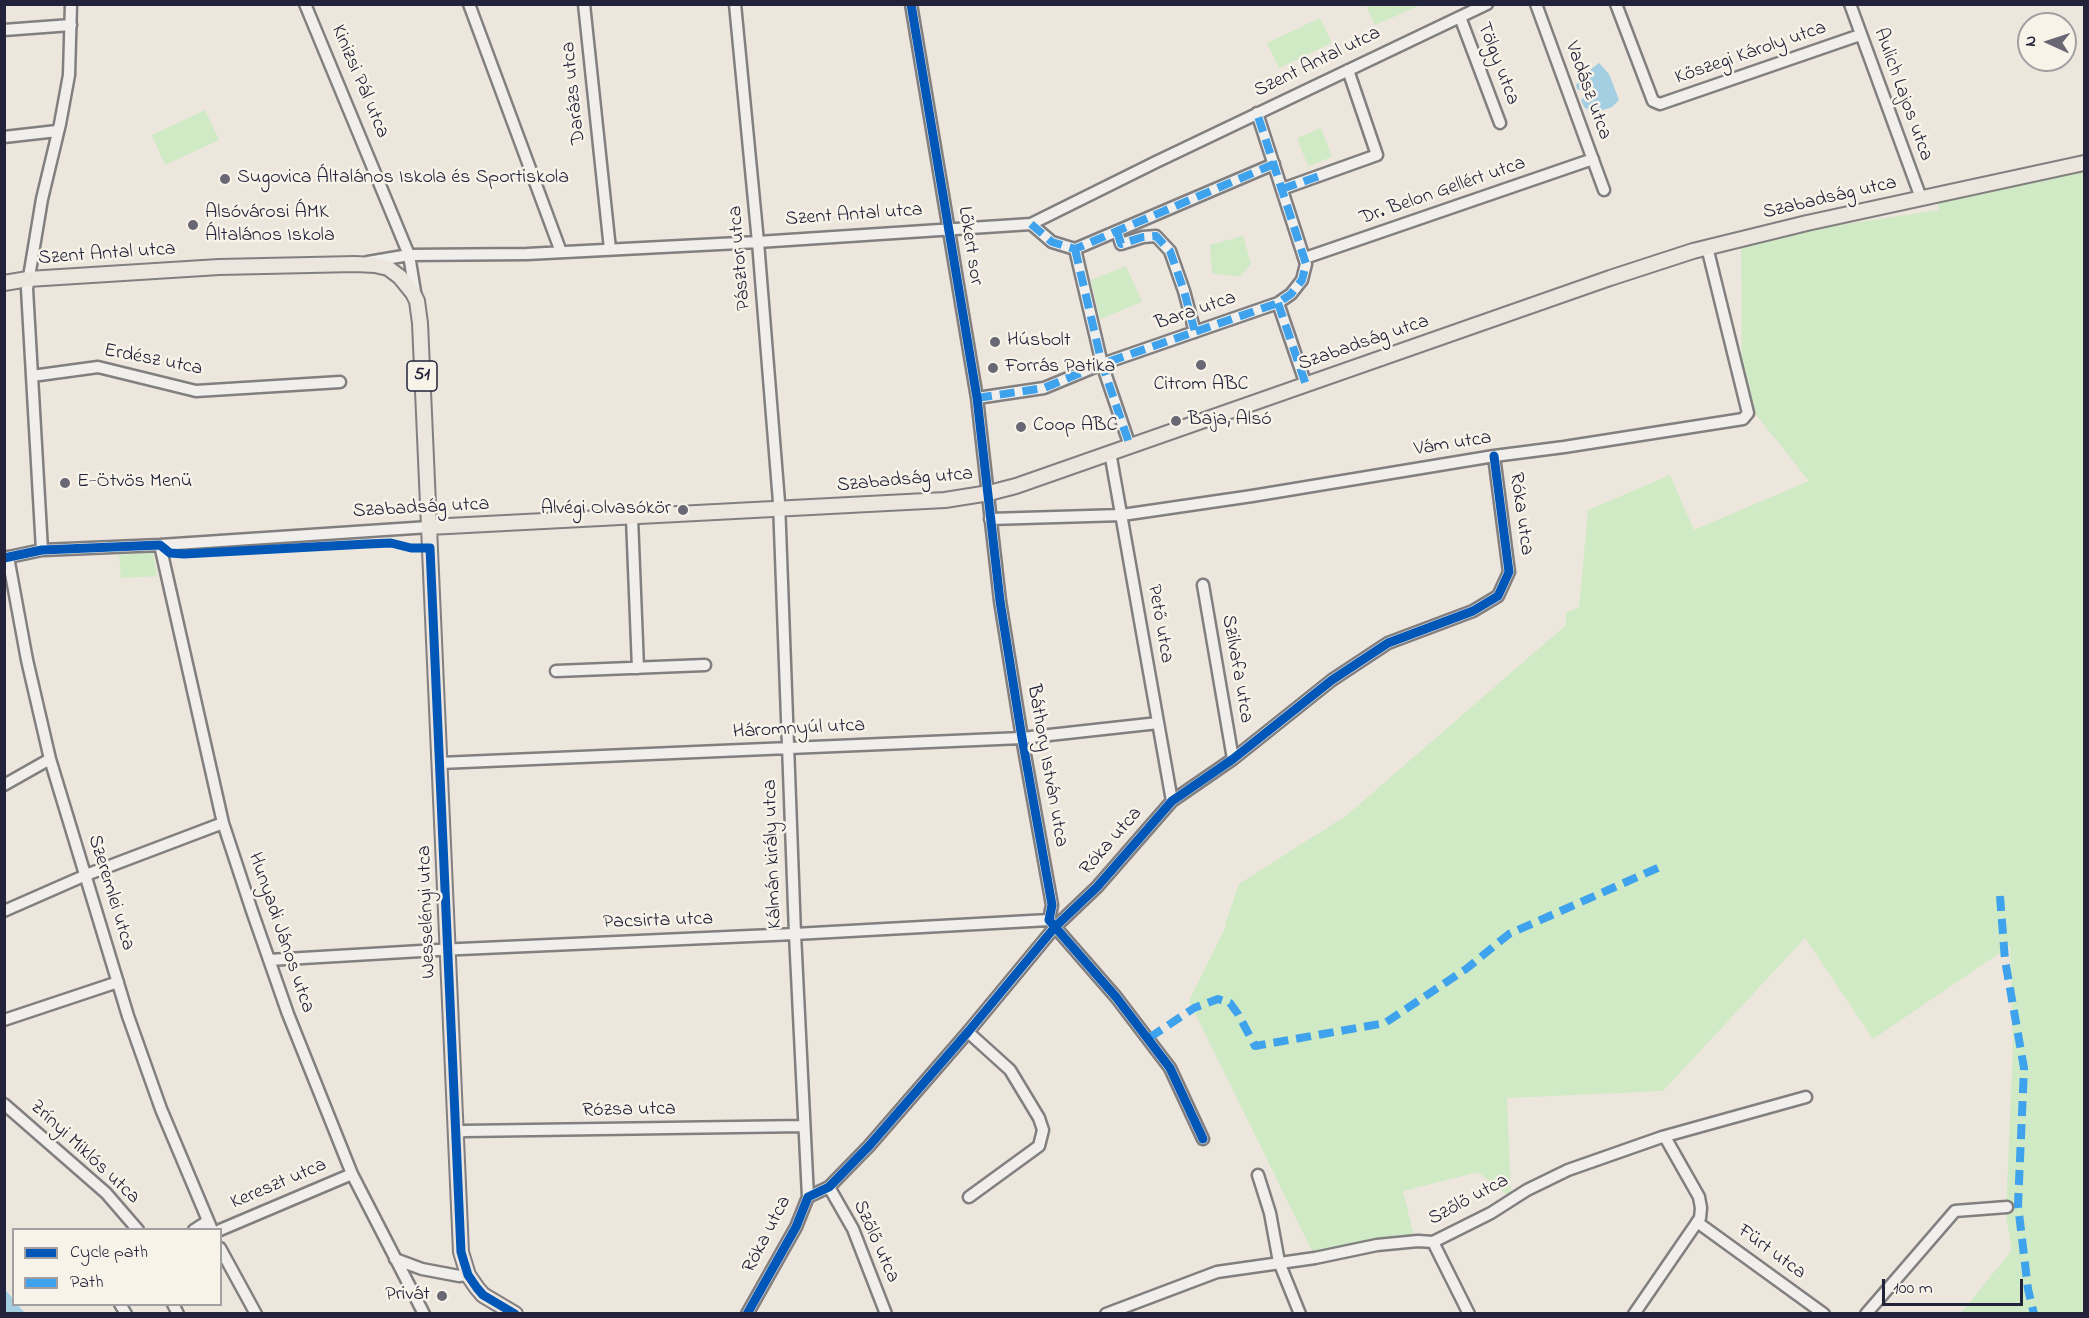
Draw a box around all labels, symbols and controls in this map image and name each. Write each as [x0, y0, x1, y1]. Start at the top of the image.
north arrow [2017, 12, 2077, 72]
street label: Kőszegi Károly utca [1672, 17, 1830, 91]
street label: Tölgy utca [1470, 19, 1524, 109]
street label: Kinizsi Pál utca [324, 22, 394, 142]
street label: Szent Antal utca [1251, 22, 1385, 104]
street label: Aulich Lajos utca [1867, 25, 1937, 165]
text: N [2019, 35, 2043, 47]
street label: Vadász utca [1558, 39, 1616, 143]
street label: Darázs utca [558, 40, 592, 146]
street label: Dr. Belon Gellért utca [1357, 152, 1529, 232]
place label: Sugovica Általános Iskola és Sportiskola [237, 167, 569, 191]
marker: Sugovica Általános Iskola és Sportiskola [218, 172, 232, 186]
street label: Szabadság utca [1761, 172, 1899, 226]
street label: Szent Antal utca [785, 199, 923, 233]
place label: Alsóvárosi ÁMK Általános Iskola [205, 202, 335, 249]
street label: Pásztor utca [724, 205, 758, 311]
street label: Lőkert sor [951, 205, 987, 287]
marker: Alsóvárosi ÁMK Általános Iskola [186, 218, 200, 232]
street label: Szent Antal utca [38, 238, 176, 272]
street label: Bara utca [1152, 287, 1240, 337]
street label: Szabadság utca [1295, 310, 1433, 378]
place label: Húsbolt [1007, 330, 1071, 354]
marker: Húsbolt [988, 335, 1002, 349]
street label: Erdész utca [102, 340, 204, 382]
place label: Forrás Patika [1005, 356, 1115, 380]
marker: Citrom ABC [1194, 358, 1208, 372]
road number: 51 [407, 361, 437, 391]
marker: Forrás Patika [986, 361, 1000, 375]
place label: Citrom ABC [1153, 374, 1249, 398]
place label: Baja, Alsó [1188, 409, 1272, 433]
marker: Baja, Alsó [1169, 414, 1183, 428]
place label: Coop ABC [1033, 415, 1117, 439]
marker: Coop ABC [1014, 420, 1028, 434]
street label: Vám utca [1413, 427, 1493, 463]
street label: Szabadság utca [836, 463, 974, 499]
place label: E-Ötvös Menü [77, 471, 192, 495]
street label: Róka utca [1502, 471, 1538, 557]
marker: E-Ötvös Menü [58, 476, 72, 490]
street label: Szabadság utca [352, 493, 490, 525]
place label: Alvégi Olvasókör [541, 498, 671, 522]
marker: Alvégi Olvasókör [676, 503, 690, 517]
street label: Pető utca [1140, 583, 1178, 665]
street label: Szilvafa utca [1215, 613, 1257, 725]
street label: Báthory István utca [1020, 683, 1072, 849]
street label: Háromnyúl utca [732, 715, 866, 745]
street label: Kálmán király utca [759, 779, 789, 929]
street label: Róka utca [1076, 803, 1148, 881]
street label: Szeremlei utca [81, 832, 139, 954]
street label: Wesselényi utca [414, 845, 442, 979]
street label: Hunyadi János utca [241, 850, 319, 1016]
street label: Pacsirta utca [602, 908, 714, 936]
street label: Zrínyi Miklós utca [24, 1096, 144, 1210]
street label: Rózsa utca [582, 1098, 676, 1124]
street label: Kereszt utca [227, 1154, 331, 1216]
street label: Szőlő utca [1425, 1170, 1513, 1232]
street label: Róka utca [738, 1192, 798, 1278]
street label: Szőlő utca [846, 1197, 904, 1287]
street label: Fürt utca [1732, 1220, 1810, 1286]
legend [12, 1228, 222, 1306]
text: Cycle path [70, 1240, 148, 1266]
scale bar [1885, 1267, 2026, 1305]
text: Path [70, 1270, 104, 1296]
text: 100 m [1893, 1276, 1933, 1302]
place label: Privát [385, 1284, 430, 1308]
marker: Privát [435, 1289, 449, 1303]

